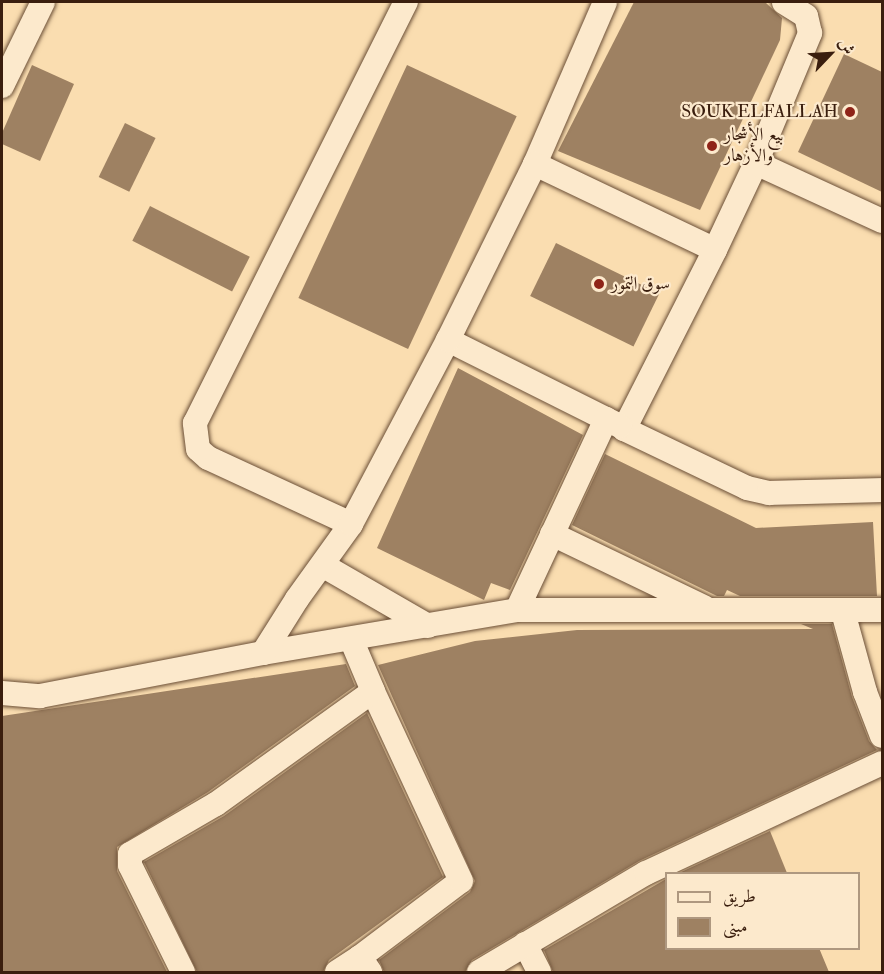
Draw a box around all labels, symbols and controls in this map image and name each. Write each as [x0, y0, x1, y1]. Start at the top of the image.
north arrow [800, 24, 860, 84]
text: ش [834, 35, 859, 58]
place label: SOUK ELFALLAH [681, 101, 838, 123]
marker: SOUK ELFALLAH [843, 105, 857, 119]
place label: بيع الأشجار والأزهار [724, 125, 783, 168]
marker: بيع الأشجار والأزهار [705, 139, 719, 153]
place label: سوق التمور [611, 273, 670, 295]
marker: سوق التمور [592, 277, 606, 291]
legend [665, 872, 860, 950]
text: طريق [723, 885, 756, 908]
text: مبنى [723, 915, 748, 938]

